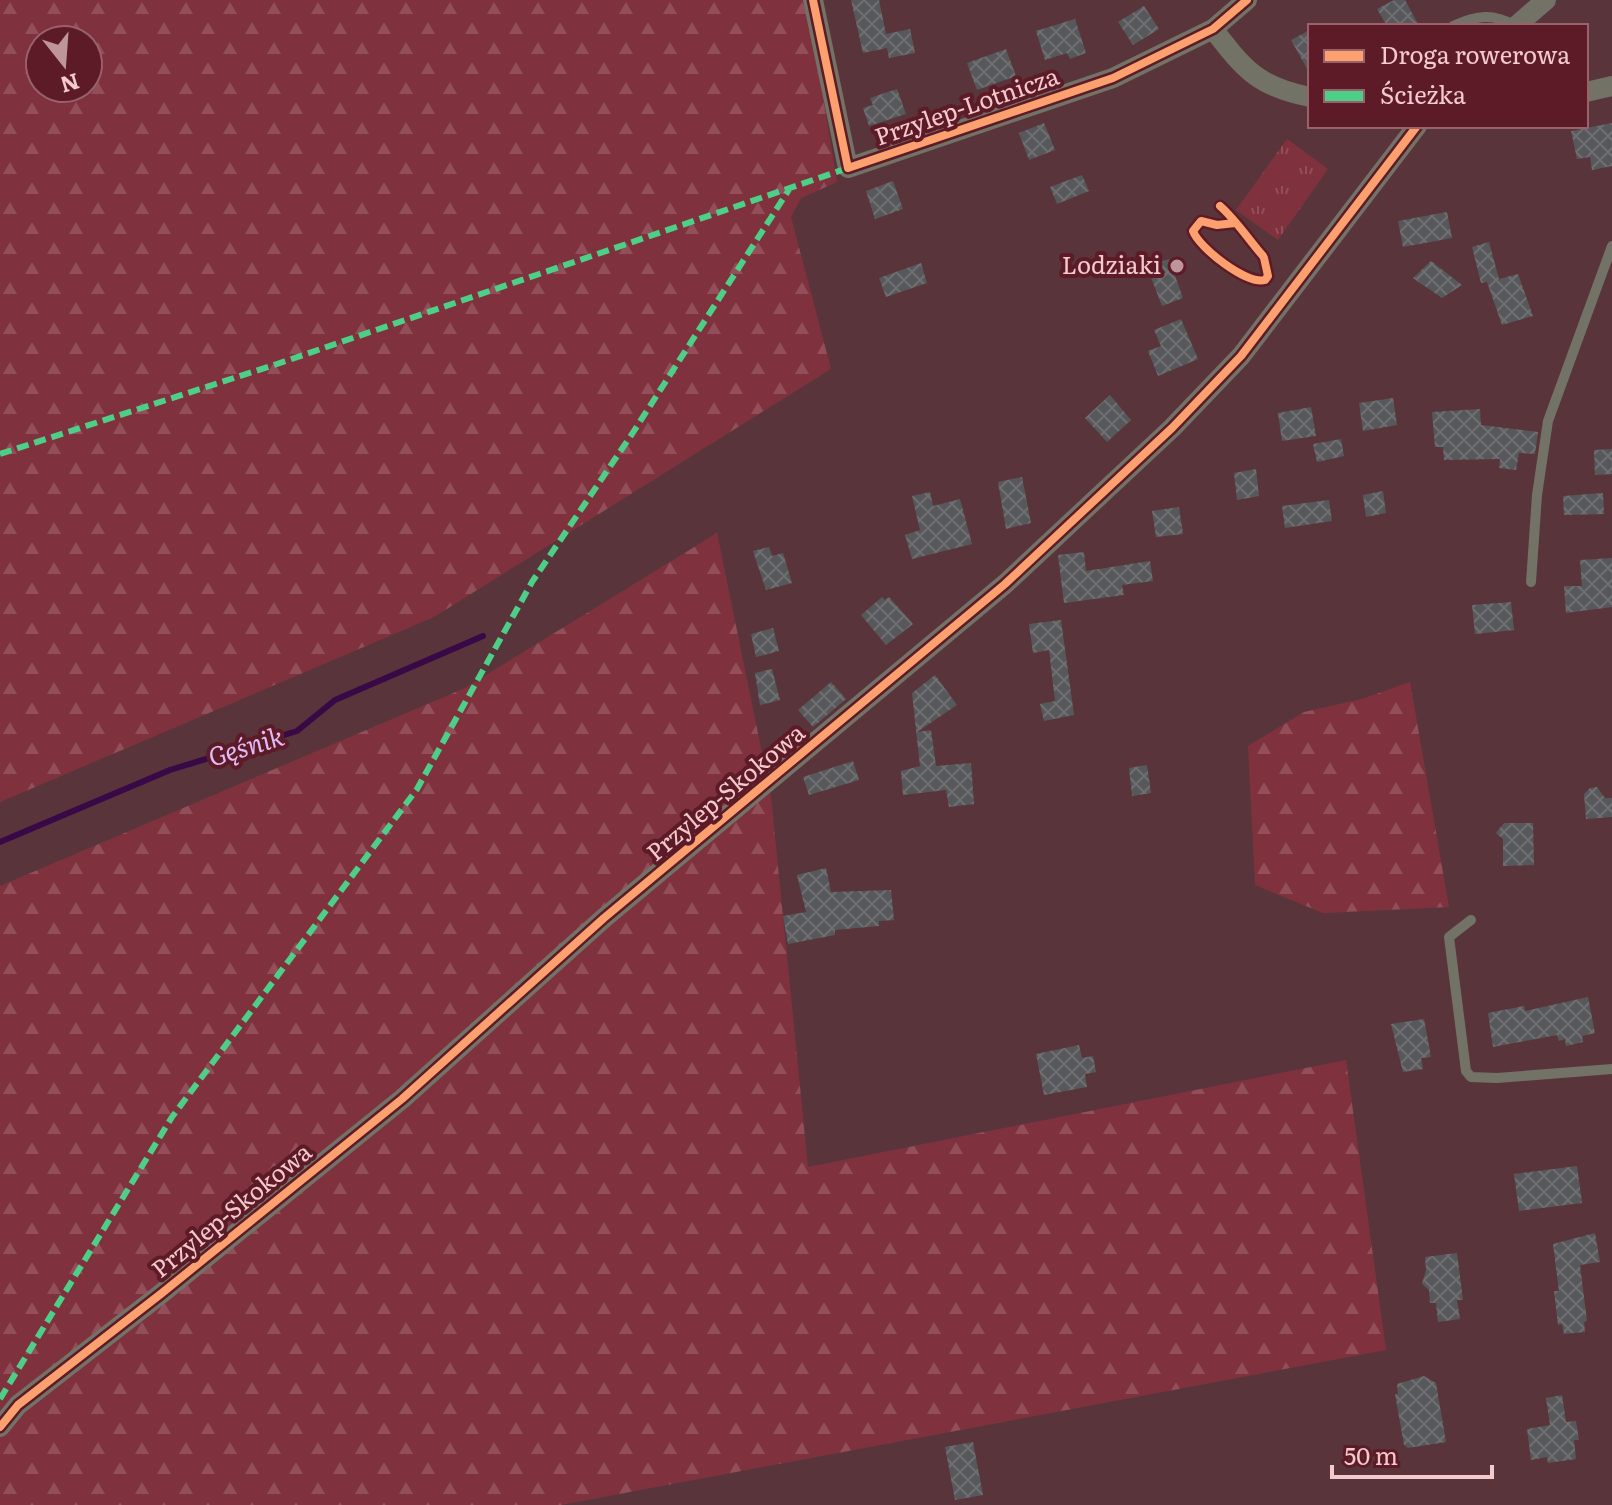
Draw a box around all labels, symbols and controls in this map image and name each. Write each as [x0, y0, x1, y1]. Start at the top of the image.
north arrow [24, 24, 104, 104]
legend [1308, 24, 1588, 128]
text: Droga rowerowa [1380, 36, 1570, 71]
street label: Przylep-Lotnicza [869, 57, 1063, 153]
text: N [57, 66, 84, 103]
text: Ścieżka [1380, 76, 1466, 111]
place label: Lodziaki [1062, 246, 1161, 281]
marker: Lodziaki [1168, 257, 1186, 275]
water label: Gęśnik [203, 714, 289, 775]
street label: Przylep-Skokowa [638, 714, 811, 868]
street label: Przylep-Skokowa [143, 1133, 318, 1285]
scale bar [1332, 1429, 1492, 1479]
text: 50 m [1344, 1437, 1398, 1472]

